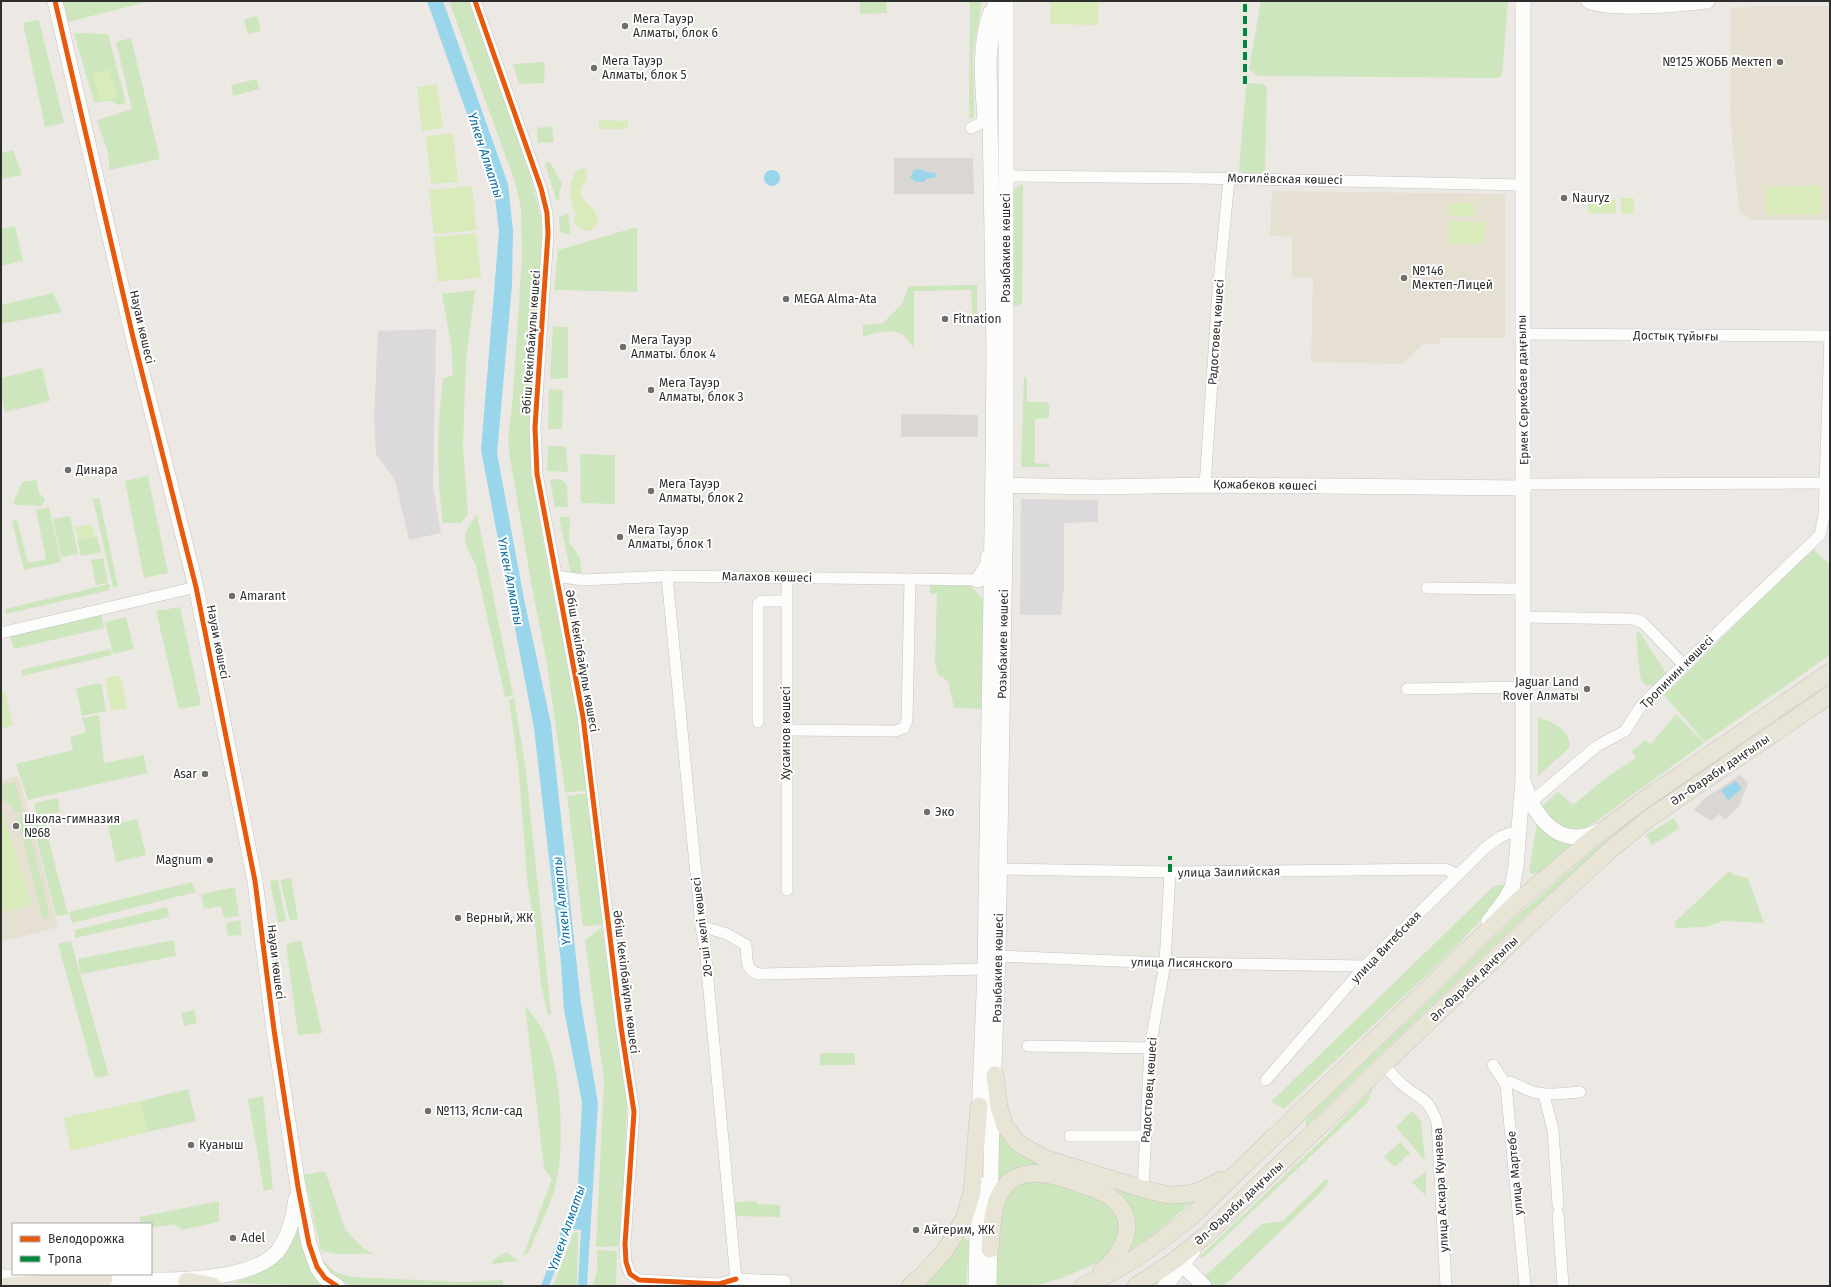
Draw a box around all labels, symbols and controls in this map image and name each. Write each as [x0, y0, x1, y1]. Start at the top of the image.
place label: Мега Тауэр Алматы, блок 6 [633, 12, 718, 40]
marker: Мега Тауэр Алматы, блок 6 [620, 21, 630, 31]
place label: Мега Тауэр Алматы, блок 5 [602, 54, 687, 82]
place label: №125 ЖОББ Мектеп [1662, 55, 1772, 69]
marker: №125 ЖОББ Мектеп [1775, 57, 1785, 67]
marker: Мега Тауэр Алматы, блок 5 [589, 63, 599, 73]
water label: Үлкен Алматы [465, 110, 506, 200]
street label: Могилёвская көшесі [1227, 171, 1343, 187]
place label: Nauryz [1572, 191, 1610, 205]
street label: Розыбакиев көшесі [999, 193, 1013, 303]
marker: Nauryz [1559, 193, 1569, 203]
place label: №146 Мектеп-Лицей [1412, 264, 1493, 292]
street label: Әбіш Кекілбайұлы көшесі [519, 269, 543, 415]
marker: №146 Мектеп-Лицей [1399, 273, 1409, 283]
street label: Радостовец көшесі [1205, 279, 1227, 385]
street label: Науаи көшесі [127, 289, 157, 365]
place label: MEGA Alma-Ata [794, 292, 877, 306]
marker: MEGA Alma-Ata [781, 294, 791, 304]
place label: Fitnation [953, 312, 1002, 326]
marker: Fitnation [940, 314, 950, 324]
street label: Ермек Серкебаев даңғылы [1515, 315, 1531, 465]
street label: Достық тұйығы [1632, 328, 1719, 344]
place label: Мега Тауэр Алматы. блок 4 [631, 333, 717, 361]
marker: Мега Тауэр Алматы. блок 4 [618, 342, 628, 352]
place label: Мега Тауэр Алматы, блок 3 [659, 376, 744, 404]
marker: Мега Тауэр Алматы, блок 3 [646, 385, 656, 395]
place label: Динара [75, 463, 118, 477]
marker: Динара [63, 465, 73, 475]
place label: Мега Тауэр Алматы, блок 2 [659, 477, 744, 505]
street label: Қожабеков көшесі [1213, 477, 1317, 493]
marker: Мега Тауэр Алматы, блок 2 [646, 486, 656, 496]
place label: Мега Тауэр Алматы, блок 1 [628, 523, 712, 551]
marker: Мега Тауэр Алматы, блок 1 [615, 532, 625, 542]
water label: Үлкен Алматы [495, 536, 526, 626]
street label: Малахов көшесі [722, 569, 812, 585]
place label: Amarant [240, 589, 286, 603]
street label: Әбіш Кекілбайұлы көшесі [563, 589, 601, 733]
street label: Розыбакиев көшесі [995, 589, 1011, 699]
marker: Amarant [227, 591, 237, 601]
street label: Науаи көшесі [204, 604, 232, 680]
street label: Тропинин көшесі [1638, 633, 1716, 711]
place label: Jaguar Land Rover Алматы [1502, 675, 1579, 703]
marker: Jaguar Land Rover Алматы [1582, 684, 1592, 694]
street label: Хусаинов көшесі [779, 686, 793, 780]
street label: Әл-Фараби даңғылы [1668, 732, 1772, 808]
place label: Asar [173, 767, 197, 781]
marker: Asar [200, 769, 210, 779]
place label: Эко [935, 805, 955, 819]
marker: Эко [922, 807, 932, 817]
place label: Школа-гимназия №68 [24, 812, 120, 840]
marker: Школа-гимназия №68 [11, 821, 21, 831]
place label: Magnum [156, 853, 202, 867]
marker: Magnum [205, 855, 215, 865]
water label: Үлкен Алматы [549, 856, 574, 946]
street label: улица Заилийская [1177, 864, 1281, 880]
street label: 20-ші желі көшесі [689, 876, 715, 978]
street label: улица Витебская [1348, 908, 1424, 986]
street label: Әбіш Кекілбайұлы көшесі [610, 909, 642, 1055]
place label: Верный, ЖК [466, 911, 533, 925]
marker: Верный, ЖК [453, 913, 463, 923]
street label: Розыбакиев көшесі [990, 913, 1006, 1023]
street label: Науаи көшесі [264, 924, 288, 1000]
street label: Әл-Фараби даңғылы [1427, 933, 1521, 1025]
street label: улица Лисянского [1131, 955, 1233, 971]
street label: Радостовец көшесі [1138, 1037, 1160, 1143]
place label: №113, Ясли-сад [436, 1104, 523, 1118]
marker: №113, Ясли-сад [423, 1106, 433, 1116]
street label: улица Аскара Кунаева [1431, 1127, 1451, 1253]
street label: улица Мартебе [1504, 1130, 1526, 1216]
place label: Куаныш [199, 1138, 244, 1152]
marker: Куаныш [186, 1140, 196, 1150]
street label: Әл-Фараби даңғылы [1192, 1158, 1286, 1248]
water label: Үлкен Алматы [545, 1183, 588, 1273]
legend [12, 1223, 152, 1275]
place label: Айгерим, ЖК [924, 1223, 995, 1237]
marker: Айгерим, ЖК [911, 1225, 921, 1235]
place label: Adel [241, 1231, 266, 1245]
text: Велодорожка [48, 1232, 124, 1246]
marker: Adel [228, 1233, 238, 1243]
text: Тропа [48, 1252, 82, 1266]

